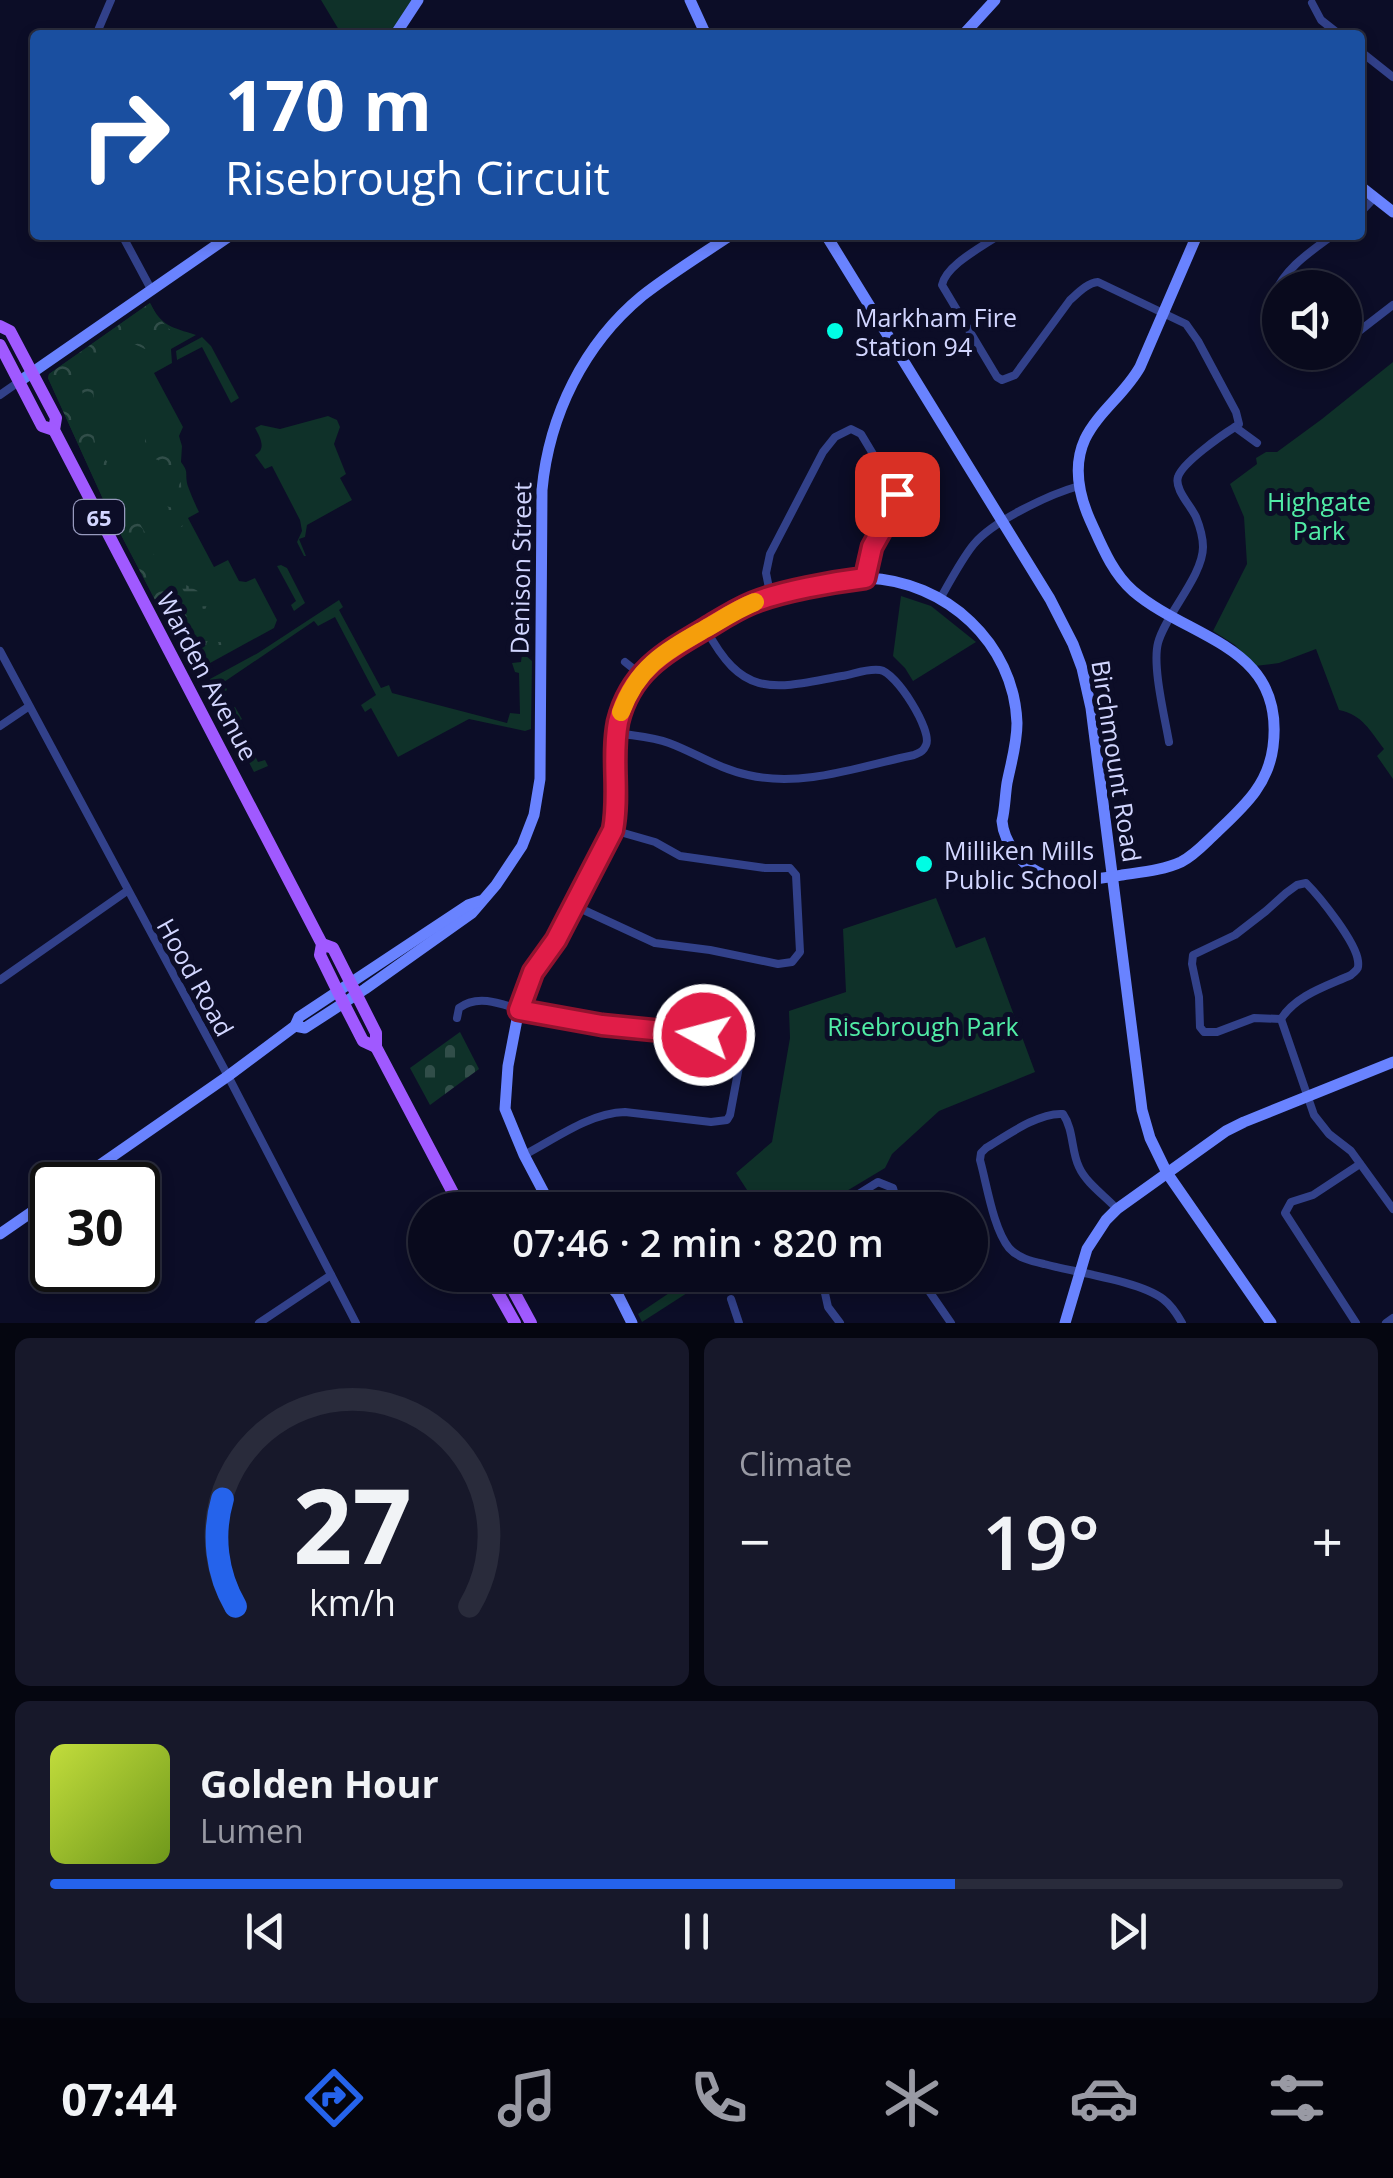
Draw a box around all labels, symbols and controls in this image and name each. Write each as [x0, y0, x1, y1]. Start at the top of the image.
text: 170 m [225, 56, 432, 152]
icon: right [60, 70, 190, 200]
text: Risebrough Circuit [225, 147, 610, 208]
map controls [1262, 270, 1362, 370]
button: sound [1262, 270, 1362, 370]
place label: Markham Fire Station 94 [855, 300, 1017, 363]
marker: Markham Fire Station 94 [824, 320, 846, 342]
pin [855, 452, 940, 537]
icon: arrive [870, 467, 925, 522]
street label: Denison Street [501, 481, 539, 655]
park label: Highgate Park [1267, 484, 1371, 547]
road number: 65 [74, 500, 124, 534]
street label: Warden Avenue [149, 586, 267, 766]
street label: Birchmount Road [1084, 658, 1150, 864]
place label: Milliken Mills Public School [944, 833, 1098, 896]
marker: Milliken Mills Public School [913, 853, 935, 875]
street label: Hood Road [150, 912, 242, 1042]
position arrow [652, 983, 756, 1087]
park label: Risebrough Park [827, 1009, 1019, 1043]
speed limit sign: 30 [30, 1162, 160, 1292]
text: 07:46 · 2 min · 820 m [512, 1216, 884, 1268]
text: Climate [739, 1442, 852, 1485]
text: 27 [293, 1453, 411, 1594]
text: 19° [982, 1490, 1100, 1592]
text: − [739, 1503, 770, 1578]
text: + [1312, 1503, 1343, 1578]
text: km/h [309, 1578, 395, 1626]
text: Golden Hour [200, 1757, 439, 1809]
text: Lumen [200, 1809, 304, 1852]
icon: previous [238, 1904, 293, 1959]
icon: pause [669, 1904, 724, 1959]
icon: next [1100, 1904, 1155, 1959]
icon: directions [299, 2063, 369, 2133]
icon: music [492, 2063, 562, 2133]
icon: phone [684, 2063, 754, 2133]
icon: climate [877, 2063, 947, 2133]
icon: car [1069, 2063, 1139, 2133]
icon: filters [1262, 2063, 1332, 2133]
text: 07:44 [61, 2068, 177, 2129]

